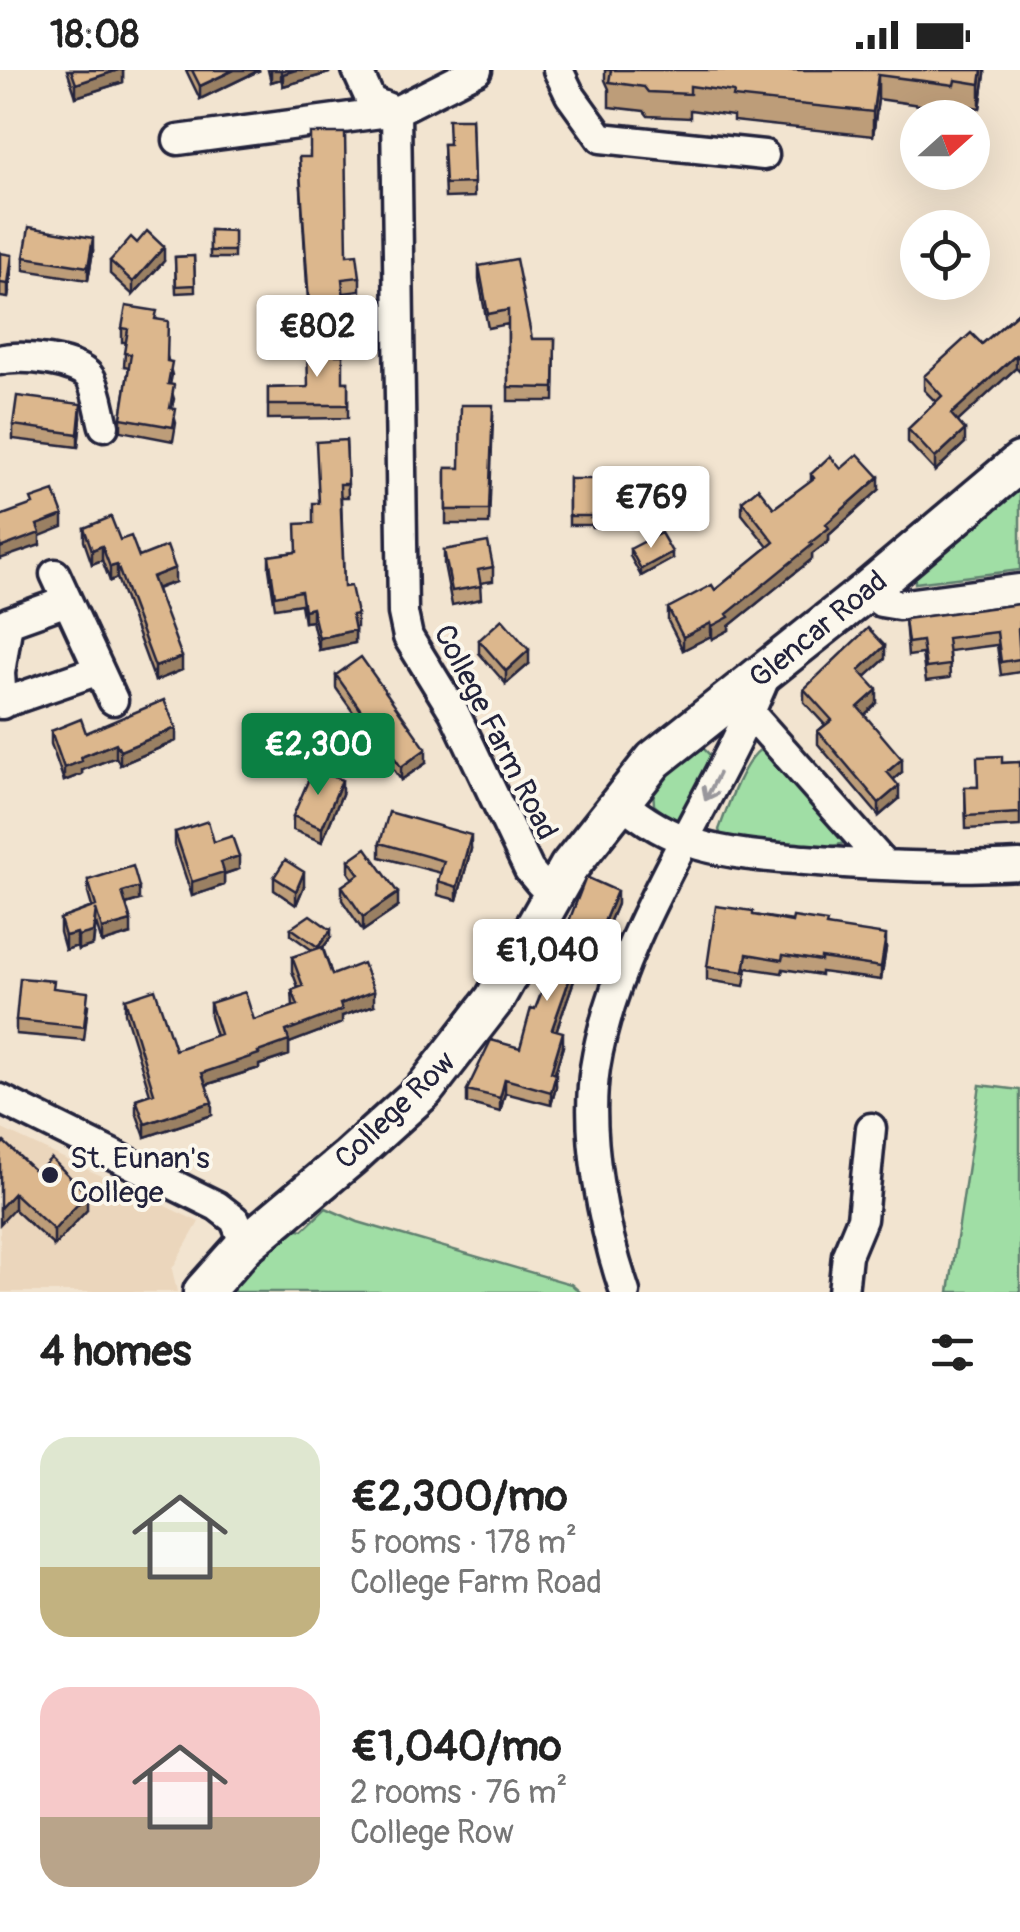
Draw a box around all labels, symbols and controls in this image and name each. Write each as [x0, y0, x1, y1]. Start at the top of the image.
text: 18:08 [50, 11, 139, 59]
north arrow [900, 100, 990, 190]
map controls [900, 100, 990, 300]
button: locate [900, 210, 990, 300]
pin: €802 [258, 295, 376, 380]
text: €802 [279, 307, 356, 347]
pin: €769 [592, 466, 710, 551]
text: €769 [614, 478, 688, 518]
street label: Glencar Road [742, 563, 895, 696]
street label: College Farm Road [425, 619, 566, 846]
pin: €2,300 [237, 713, 399, 798]
text: €2,300 [264, 725, 372, 765]
one-way arrow [702, 772, 721, 802]
pin: €1,040 [466, 919, 628, 1004]
text: €1,040 [495, 931, 599, 971]
street label: College Row [327, 1044, 463, 1177]
place label: St. Eunan's College [70, 1140, 210, 1211]
marker: St. Eunan's College [39, 1164, 61, 1186]
icon: filters [925, 1325, 980, 1380]
text: 4 homes [40, 1326, 191, 1378]
text: €2,300/mo [350, 1471, 568, 1523]
icon: home [120, 1477, 240, 1597]
text: 5 rooms · 178 m² [350, 1523, 577, 1563]
text: College Farm Road [350, 1563, 602, 1603]
text: €1,040/mo [350, 1721, 561, 1773]
icon: home [120, 1727, 240, 1847]
text: 2 rooms · 76 m² [350, 1773, 567, 1813]
text: College Row [350, 1813, 514, 1853]

